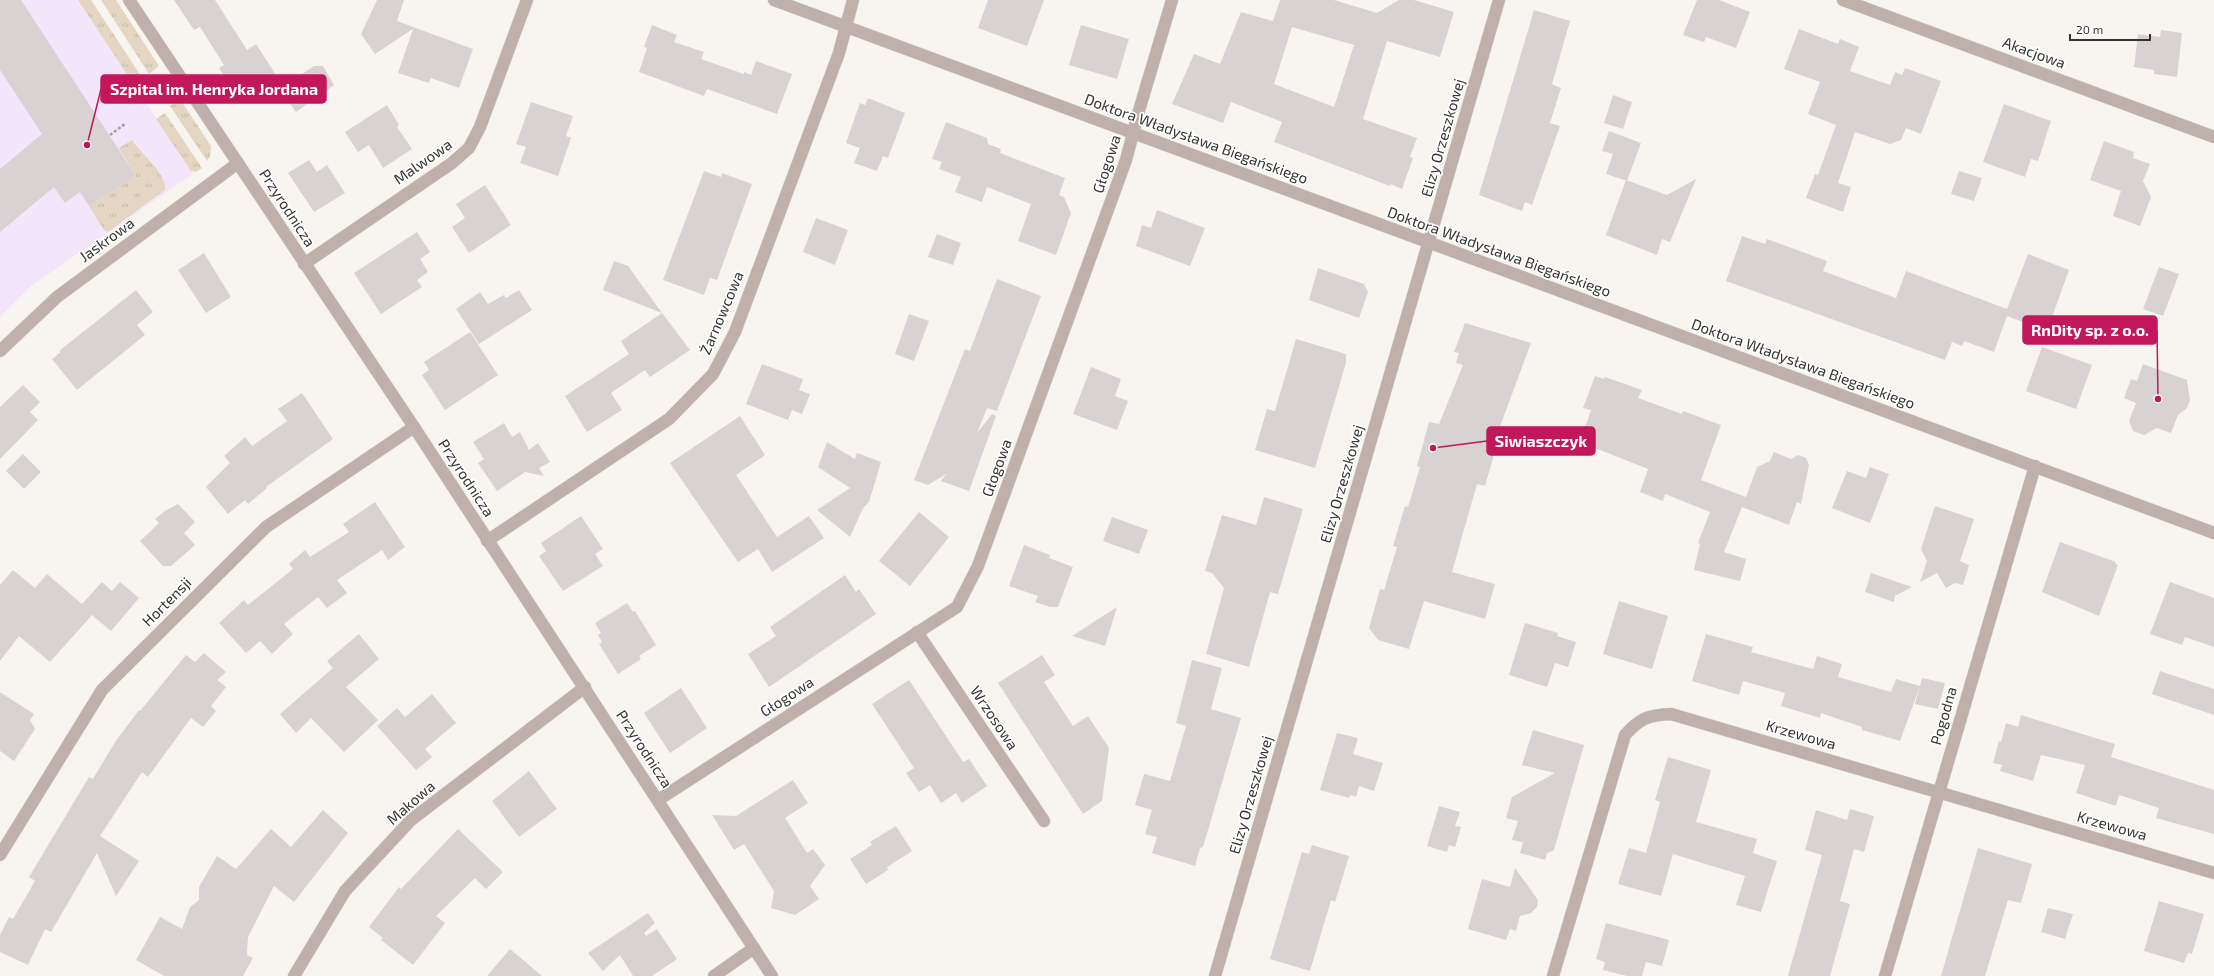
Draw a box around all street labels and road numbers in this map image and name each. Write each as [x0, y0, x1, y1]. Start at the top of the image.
street label: Akacjowa [2000, 32, 2068, 73]
street label: Elizy Orzeszkowej [1417, 77, 1468, 199]
street label: Doktora Władysława Biegańskiego [1082, 89, 1311, 187]
street label: Głogowa [1088, 132, 1124, 195]
street label: Malwowa [390, 135, 455, 188]
street label: Przyrodnicza [256, 165, 320, 250]
street label: Doktora Władysława Biegańskiego [1385, 202, 1614, 300]
street label: Jaskrowa [75, 213, 137, 265]
street label: Żarnowcowa [696, 268, 747, 357]
street label: Doktora Władysława Biegańskiego [1689, 314, 1918, 412]
street label: Elizy Orzeszkowej [1316, 423, 1367, 545]
street label: Przyrodnicza [435, 435, 499, 520]
street label: Głogowa [977, 436, 1015, 499]
street label: Hortensji [138, 573, 195, 630]
street label: Głogowa [756, 672, 817, 720]
street label: Wrzosowa [967, 682, 1023, 753]
street label: Pogodna [1926, 685, 1960, 747]
street label: Przyrodnicza [613, 706, 677, 791]
street label: Krzewowa [1764, 715, 1838, 753]
street label: Elizy Orzeszkowej [1225, 734, 1276, 856]
street label: Makowa [383, 776, 438, 828]
street label: Krzewowa [2075, 806, 2149, 844]

